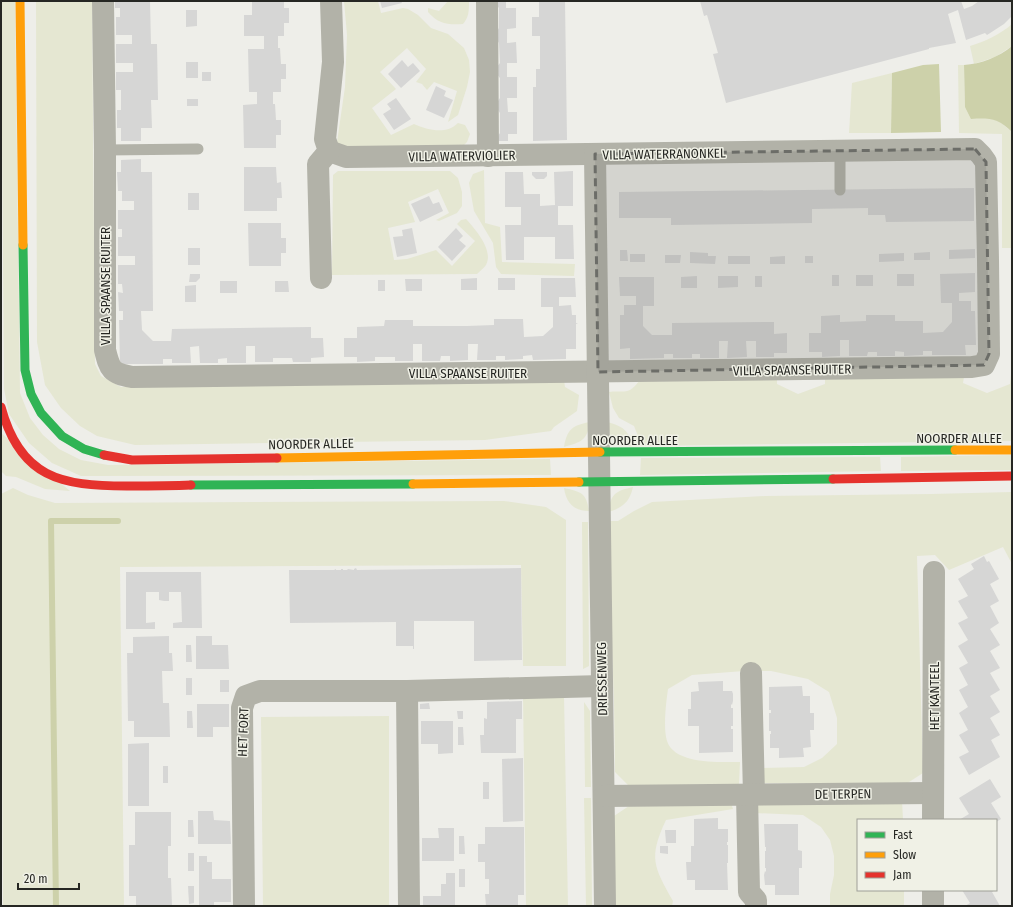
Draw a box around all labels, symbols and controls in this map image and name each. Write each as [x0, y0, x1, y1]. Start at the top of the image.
street label: VILLA WATERRANONKEL [602, 145, 726, 163]
street label: VILLA WATERVIOLIER [408, 148, 516, 164]
street label: VILLA SPAANSE RUITER [98, 227, 113, 345]
street label: VILLA SPAANSE RUITER [733, 361, 851, 379]
street label: VILLA SPAANSE RUITER [409, 366, 527, 381]
street label: NOORDER ALLEE [916, 431, 1002, 446]
street label: NOORDER ALLEE [592, 433, 678, 448]
street label: NOORDER ALLEE [268, 436, 354, 452]
street label: DRIESSENWEG [594, 642, 610, 716]
street label: HET KANTEEL [927, 661, 942, 730]
street label: HET FORT [235, 707, 251, 757]
street label: DE TERPEN [815, 786, 871, 802]
legend [857, 819, 997, 891]
text: Fast [893, 828, 912, 842]
text: Slow [893, 848, 916, 862]
scale bar [18, 865, 79, 891]
text: Jam [893, 868, 911, 882]
text: 20 m [24, 872, 48, 886]

